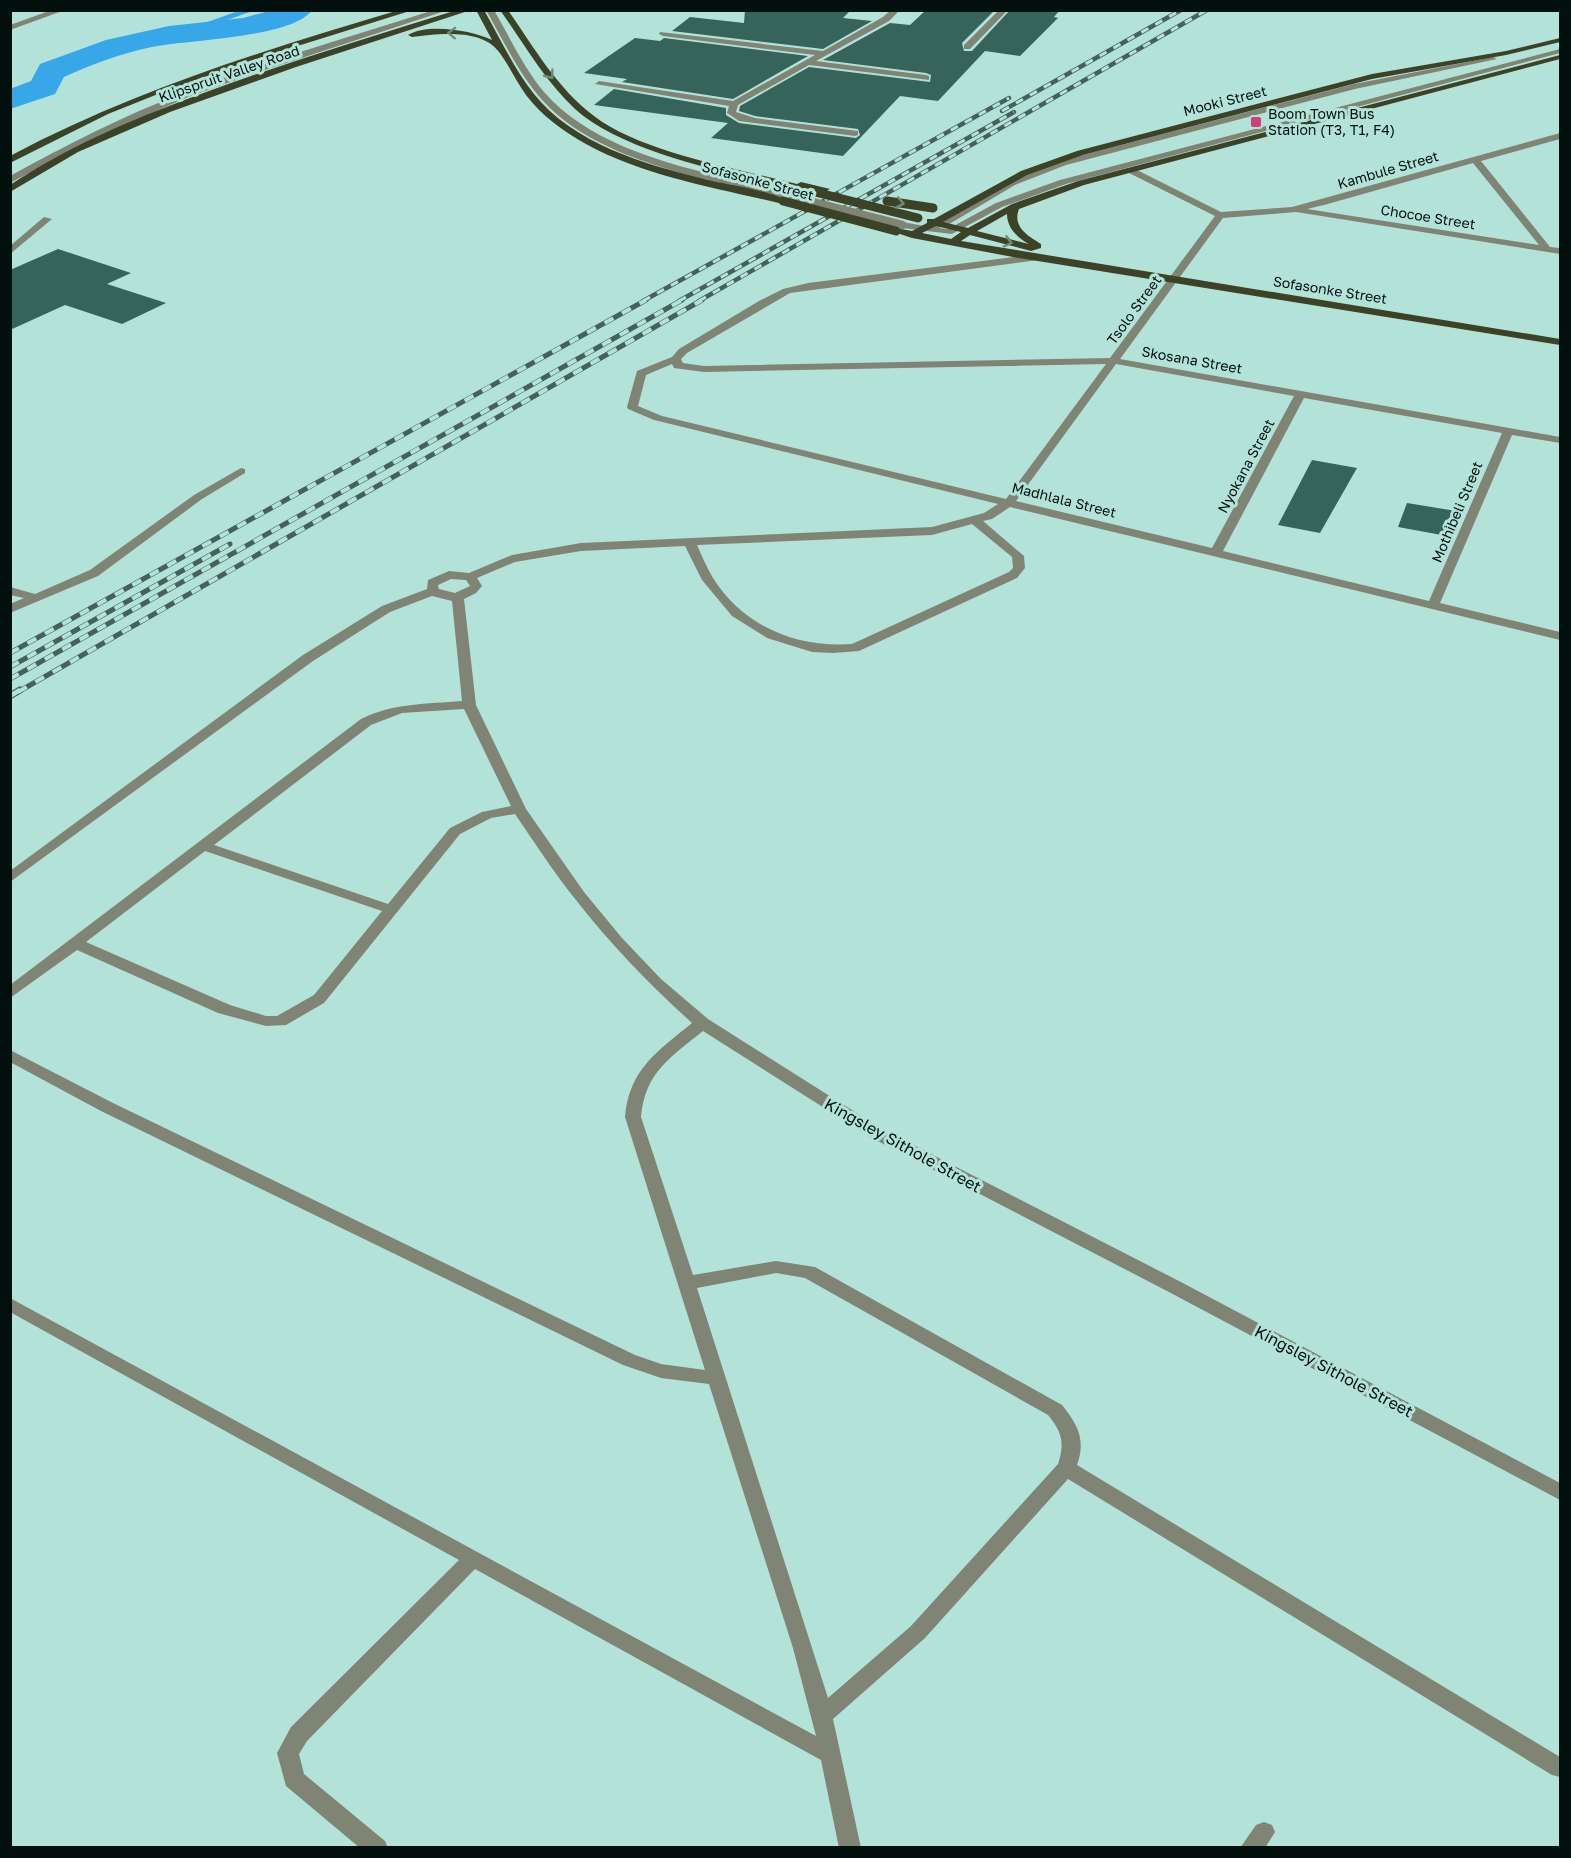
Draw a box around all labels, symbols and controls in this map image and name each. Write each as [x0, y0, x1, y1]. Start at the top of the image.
one-way arrow [448, 27, 457, 40]
street label: Klipspruit Valley Road [156, 41, 302, 106]
one-way arrow [543, 68, 554, 79]
street label: Mooki Street [1181, 82, 1268, 119]
place label: Boom Town Bus Station (T3, T1, F4) [1268, 105, 1395, 138]
marker: Boom Town Bus Station (T3, T1, F4) [1249, 115, 1263, 129]
street label: Kambule Street [1335, 147, 1440, 192]
street label: Sofasonke Street [700, 157, 816, 204]
one-way arrow [894, 196, 904, 209]
street label: Chocoe Street [1380, 201, 1477, 232]
one-way arrow [1002, 234, 1012, 247]
street label: Tsolo Street [1103, 272, 1164, 348]
street label: Sofasonke Street [1272, 272, 1388, 307]
street label: Skosana Street [1140, 342, 1244, 377]
street label: Nyokana Street [1214, 416, 1277, 516]
street label: Mothibeli Street [1428, 459, 1486, 565]
street label: Madhlala Street [1010, 478, 1118, 521]
street label: Kingsley Sithole Street [821, 1094, 985, 1196]
street label: Kingsley Sithole Street [1251, 1321, 1417, 1421]

